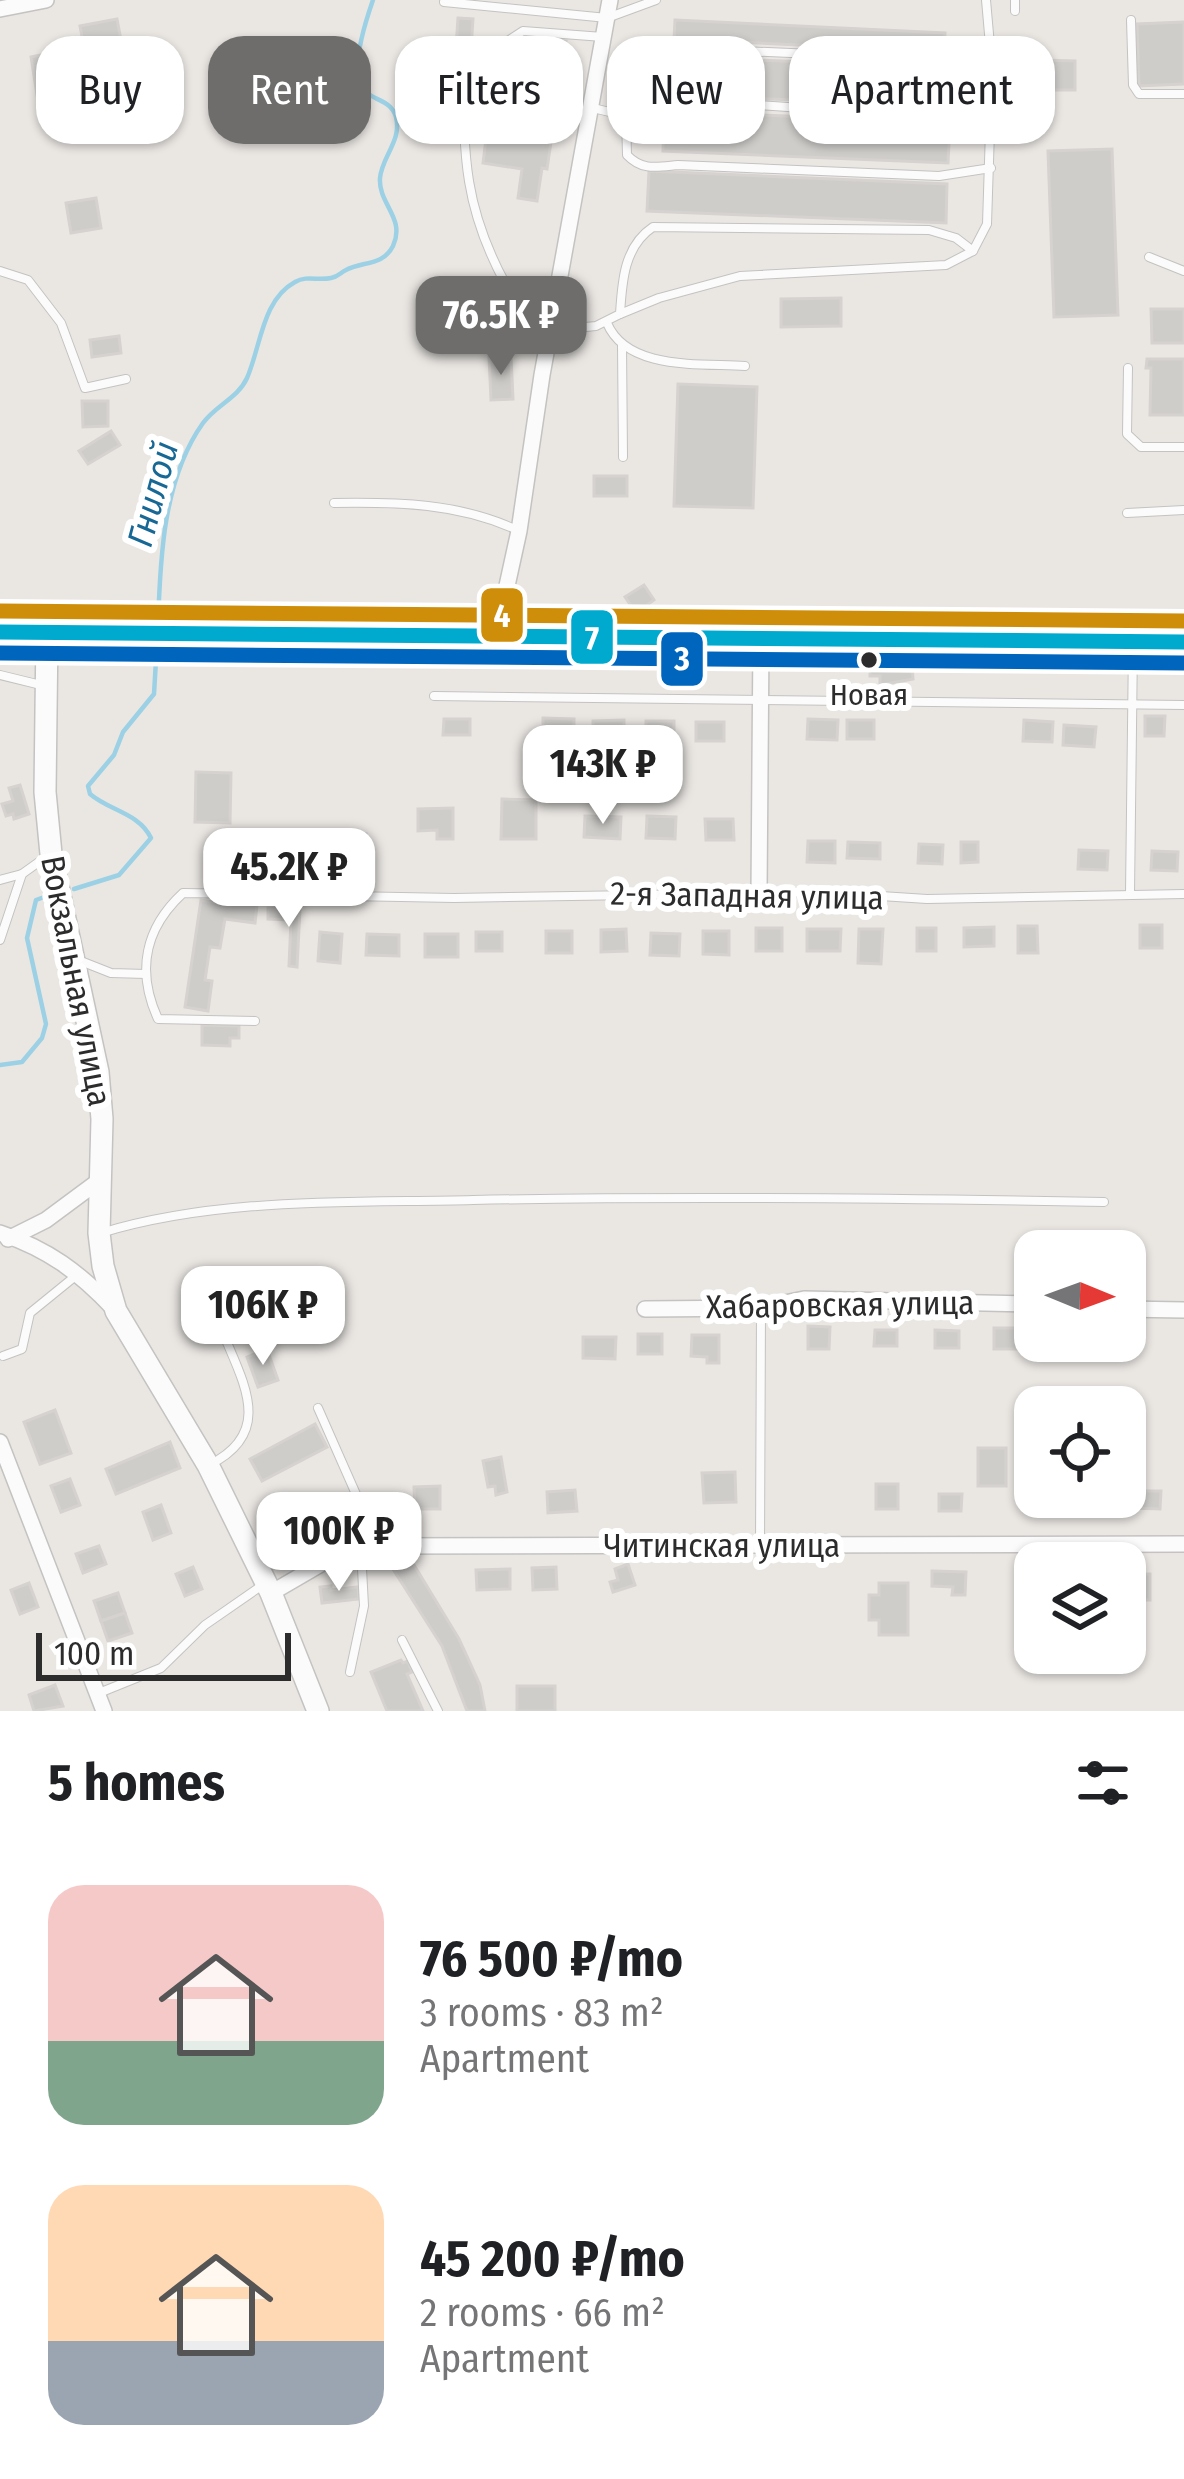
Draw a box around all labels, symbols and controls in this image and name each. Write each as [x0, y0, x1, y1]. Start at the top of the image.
chip: Buy [36, 36, 184, 144]
chip: Rent [208, 36, 371, 144]
chip: Filters [395, 36, 583, 144]
chip: New [607, 36, 765, 144]
chip: Apartment [789, 36, 1055, 144]
pin: 76.5K ₽ [390, 276, 612, 378]
text: 76.5K ₽ [443, 292, 559, 338]
water label: Гнилой [118, 437, 188, 551]
line badge: 4 [479, 586, 525, 644]
text: 4 [494, 596, 511, 636]
line badge: 7 [569, 608, 615, 666]
text: 7 [585, 618, 599, 658]
line badge: 3 [659, 630, 705, 688]
text: 3 [673, 639, 690, 679]
marker: Новая [858, 649, 880, 671]
place label: Новая [830, 677, 908, 713]
pin: 143K ₽ [505, 725, 701, 827]
text: 143K ₽ [550, 741, 656, 787]
pin: 45.2K ₽ [178, 828, 400, 930]
text: 45.2K ₽ [230, 844, 348, 890]
street label: Вокзальная улица [32, 852, 120, 1110]
street label: 2-я Западная улица [610, 874, 884, 918]
north arrow [1014, 1230, 1146, 1362]
map controls [1014, 1230, 1146, 1674]
pin: 106K ₽ [165, 1266, 361, 1368]
text: 106K ₽ [208, 1282, 318, 1328]
street label: Хабаровская улица [705, 1283, 975, 1327]
button: locate [1014, 1386, 1146, 1518]
pin: 100K ₽ [241, 1492, 437, 1594]
text: 100K ₽ [284, 1508, 394, 1554]
street label: Читинская улица [604, 1526, 840, 1566]
button: layers [1014, 1542, 1146, 1674]
scale bar [36, 1627, 291, 1680]
text: 100 m [54, 1634, 134, 1674]
icon: filters [1070, 1750, 1136, 1816]
text: 5 homes [48, 1752, 225, 1814]
text: 76 500 ₽/mo [420, 1928, 683, 1990]
icon: home [144, 1933, 288, 2077]
text: 3 rooms · 83 m² [420, 1990, 664, 2036]
text: Apartment [420, 2036, 589, 2082]
text: 45 200 ₽/mo [420, 2228, 685, 2290]
icon: home [144, 2233, 288, 2377]
text: 2 rooms · 66 m² [420, 2290, 665, 2336]
text: Apartment [420, 2336, 589, 2382]

